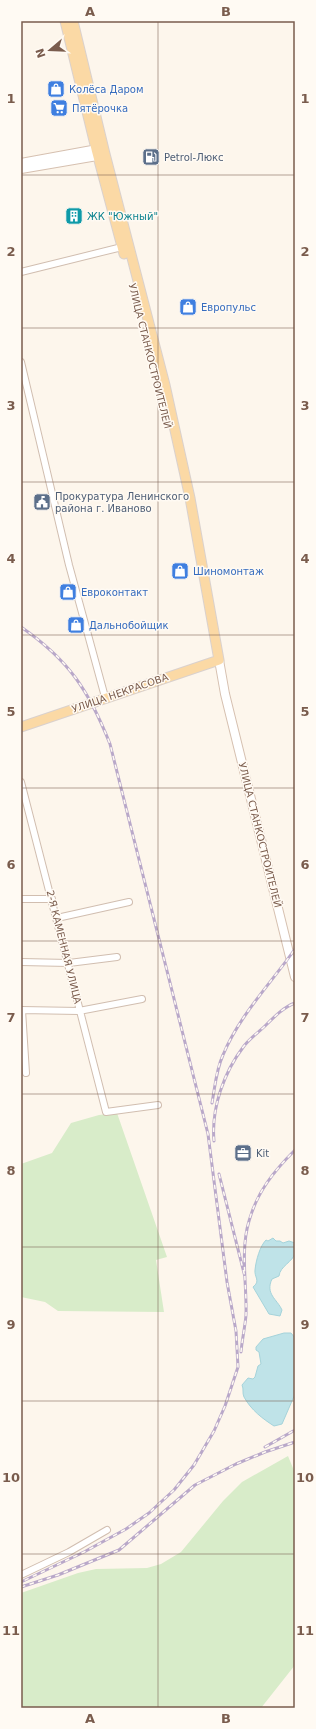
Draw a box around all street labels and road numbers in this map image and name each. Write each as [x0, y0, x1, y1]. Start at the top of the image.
street label: УЛИЦА СТАНКОСТРОИТЕЛЕЙ [127, 282, 174, 430]
street label: УЛИЦА НЕКРАСОВА [70, 671, 170, 715]
street label: УЛИЦА СТАНКОСТРОИТЕЛЕЙ [237, 761, 284, 909]
street label: 2-Я КАМЕННАЯ УЛИЦА [45, 889, 83, 1005]

